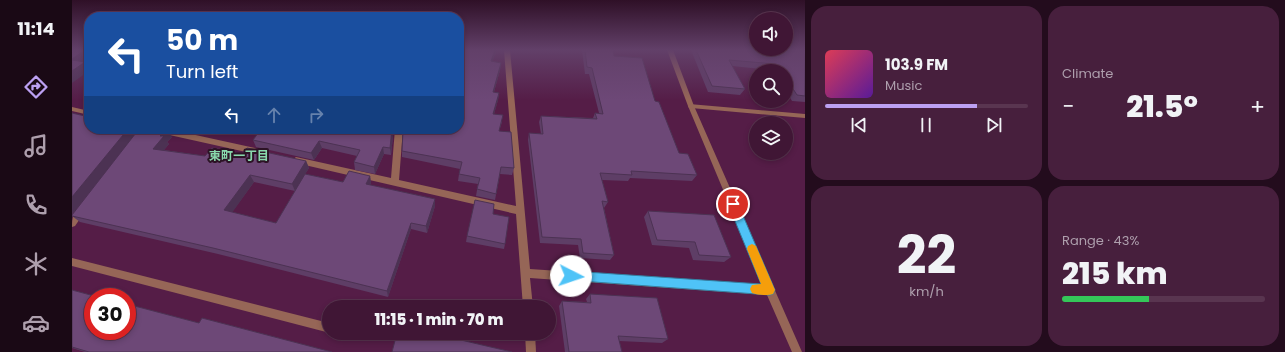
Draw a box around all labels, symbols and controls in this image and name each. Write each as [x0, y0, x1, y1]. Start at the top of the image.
map controls [749, 12, 793, 160]
button: sound [749, 12, 793, 56]
text: 11:14 [17, 16, 55, 41]
text: 50 m [166, 21, 238, 60]
icon: left [100, 28, 152, 80]
text: 103.9 FM [885, 54, 948, 75]
text: Turn left [166, 59, 238, 84]
button: search [749, 64, 793, 108]
text: Climate [1062, 64, 1113, 83]
icon: directions [22, 73, 50, 101]
text: Music [885, 76, 922, 95]
text: 21.5° [1126, 85, 1198, 128]
text: − [1062, 91, 1074, 122]
text: + [1250, 91, 1265, 122]
icon: left [221, 104, 243, 126]
icon: ahead [263, 104, 285, 126]
icon: right [305, 104, 327, 126]
icon: previous [848, 114, 870, 136]
icon: pause [915, 114, 937, 136]
icon: next [983, 114, 1005, 136]
button: layers [749, 116, 793, 160]
icon: music [22, 132, 50, 160]
district label: 東町一丁目 [209, 147, 269, 164]
pin [716, 187, 750, 221]
icon: phone [22, 191, 50, 219]
icon: arrive [722, 193, 744, 215]
text: 22 [897, 219, 956, 292]
text: Range · 43% [1062, 231, 1139, 250]
icon: climate [22, 250, 50, 278]
text: 215 km [1062, 252, 1167, 295]
position arrow [550, 255, 592, 297]
text: km/h [909, 282, 944, 301]
speed limit sign: 30 [84, 288, 136, 340]
icon: car [22, 309, 50, 337]
text: 11:15 · 1 min · 70 m [374, 309, 504, 330]

